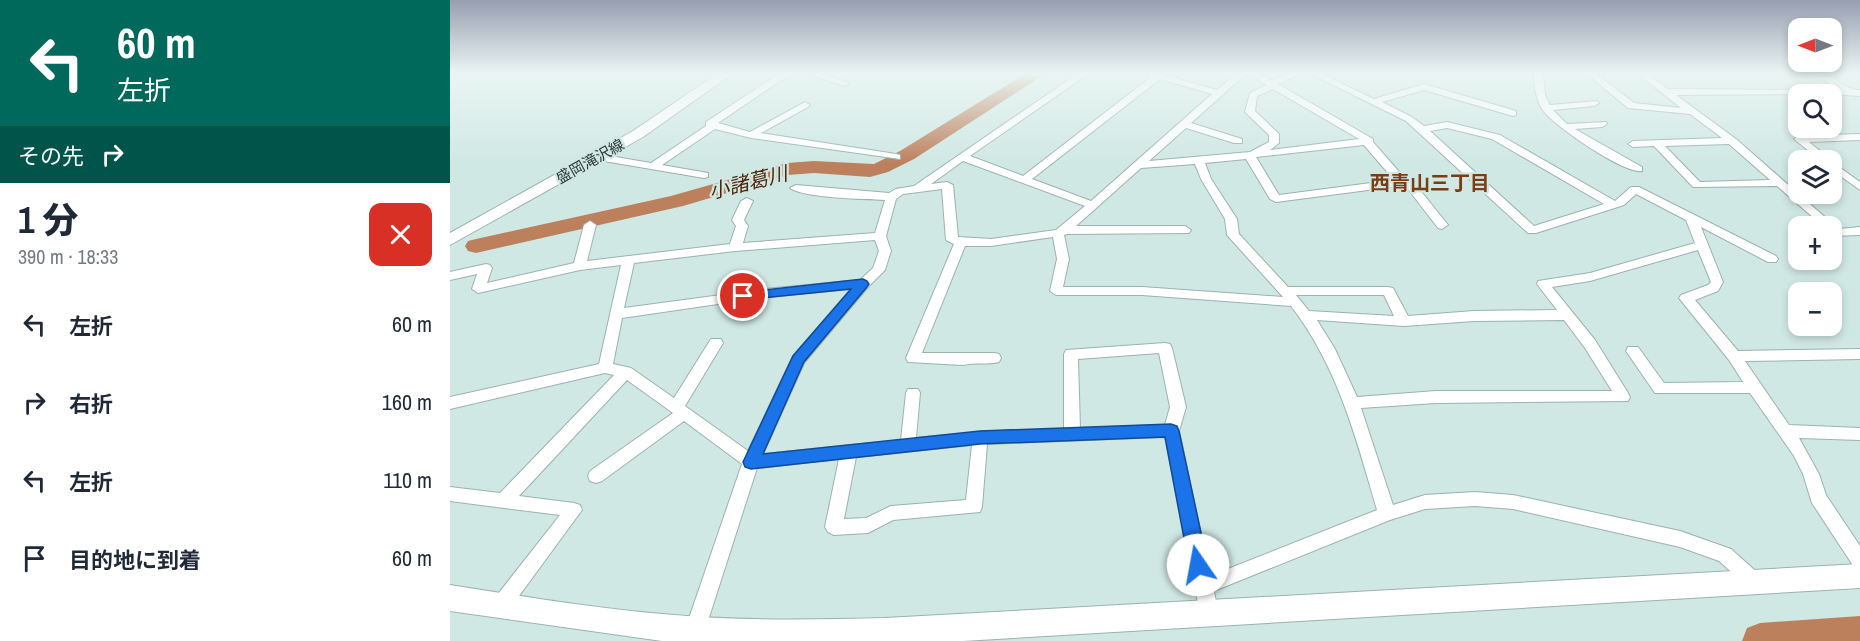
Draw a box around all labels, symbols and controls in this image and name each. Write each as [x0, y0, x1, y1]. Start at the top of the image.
text: 60 m [117, 15, 196, 71]
north arrow [1788, 18, 1842, 72]
map controls [1788, 18, 1842, 336]
icon: left [18, 24, 96, 102]
text: 左折 [117, 72, 171, 108]
button: search [1788, 84, 1842, 138]
street label: 盛岡滝沢線 [552, 134, 628, 188]
icon: right [96, 138, 129, 171]
text: その先 [18, 141, 84, 171]
button: layers [1788, 150, 1842, 204]
water label: 小諸葛川 [706, 159, 792, 205]
district label: 西青山三丁目 [1370, 169, 1490, 196]
text: 1 分 [18, 196, 79, 244]
button: close [369, 203, 432, 266]
button: + [1788, 216, 1842, 270]
text: 390 m · 18:33 [18, 243, 118, 270]
pin [717, 270, 768, 321]
icon: arrive [726, 279, 759, 312]
button: − [1788, 282, 1842, 336]
icon: left [18, 308, 51, 341]
text: 60 m [392, 309, 432, 339]
text: 左折 [69, 311, 113, 341]
icon: right [18, 386, 51, 419]
text: 160 m [382, 387, 432, 417]
text: 右折 [69, 389, 113, 419]
icon: left [18, 464, 51, 497]
text: 110 m [383, 465, 432, 495]
text: 左折 [69, 467, 113, 497]
position arrow [1166, 533, 1230, 597]
icon: arrive [18, 542, 51, 575]
text: 60 m [392, 543, 432, 573]
text: 目的地に到着 [69, 545, 201, 575]

